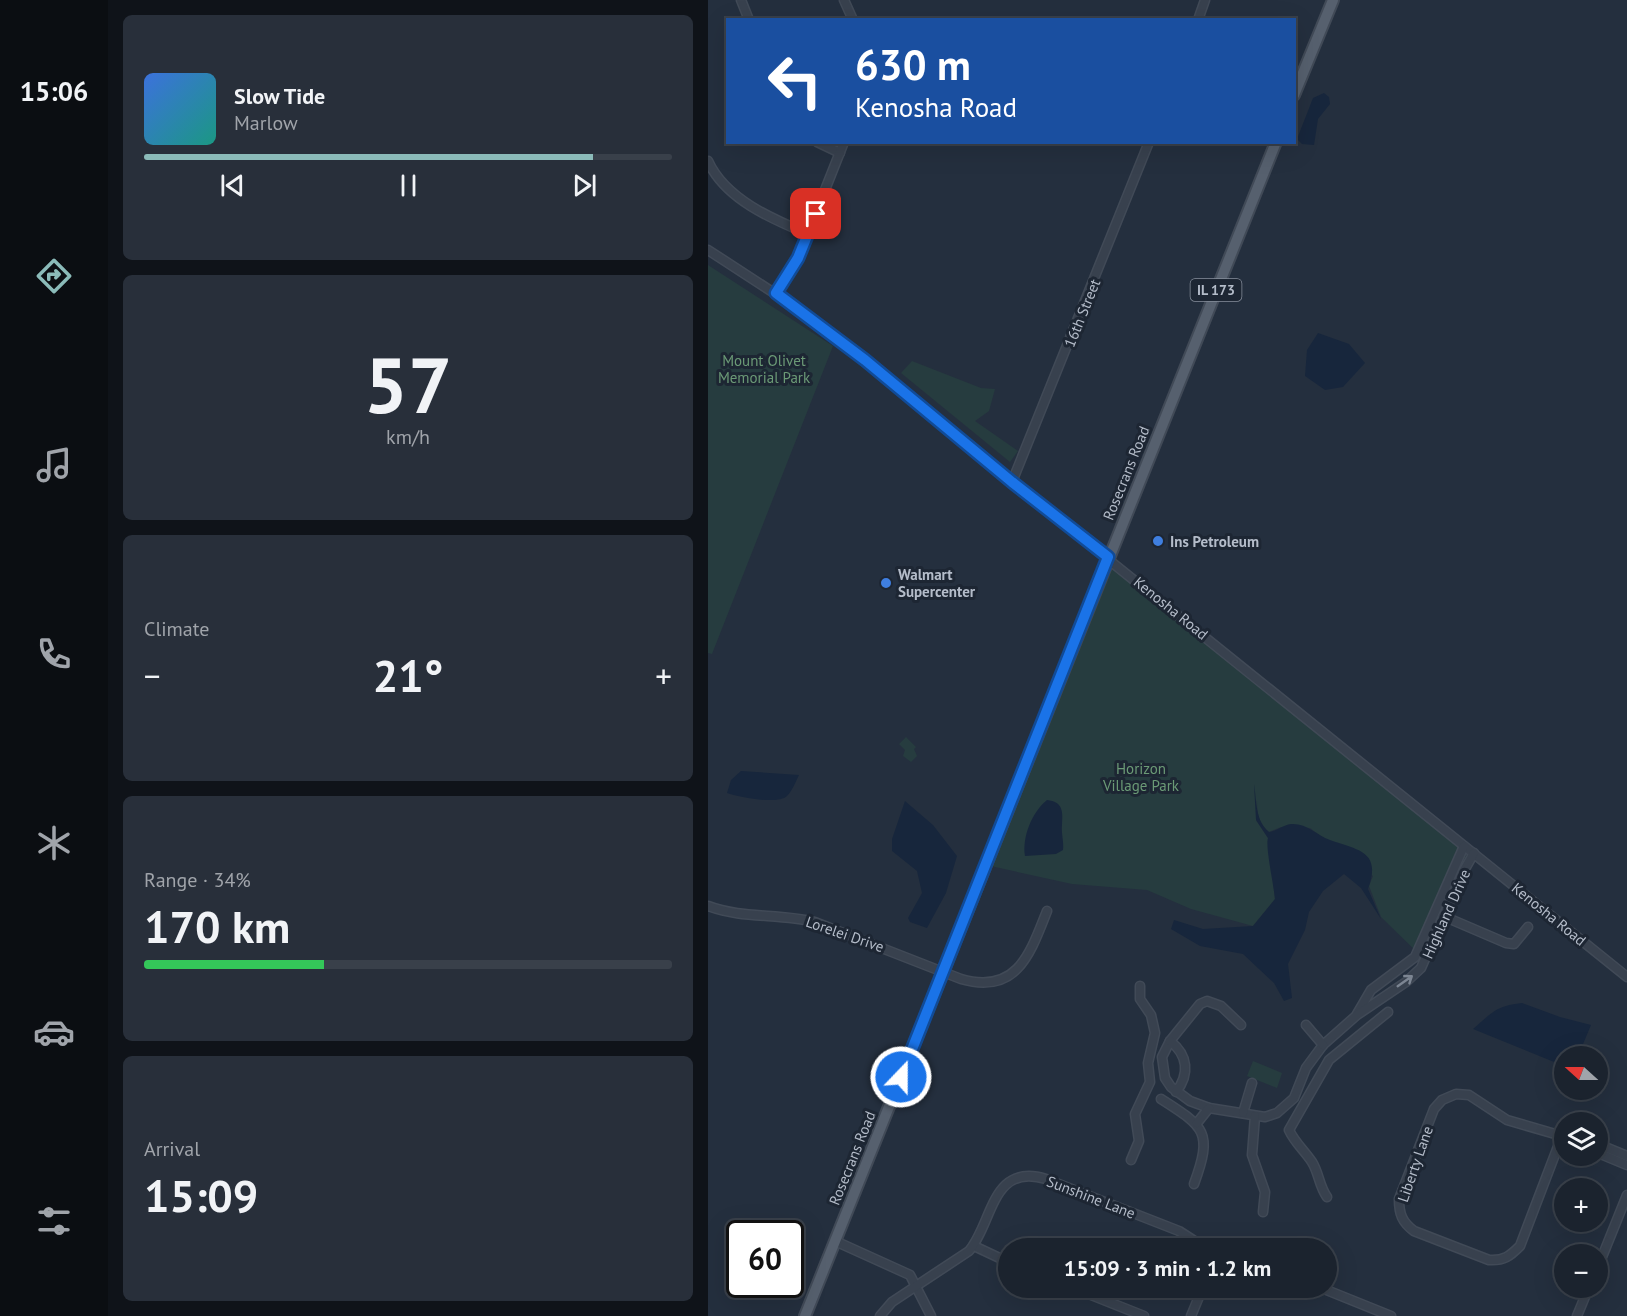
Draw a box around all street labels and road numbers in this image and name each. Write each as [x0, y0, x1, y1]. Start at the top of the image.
street label: 16th Street [1060, 276, 1104, 350]
road number: IL 173 [1190, 279, 1242, 301]
street label: Rosecrans Road [1099, 423, 1153, 523]
street label: Kenosha Road [1130, 572, 1212, 644]
street label: Highland Drive [1418, 866, 1474, 962]
street label: Kenosha Road [1508, 878, 1590, 950]
street label: Lorelei Drive [803, 912, 887, 956]
street label: Rosecrans Road [825, 1108, 879, 1208]
street label: Liberty Lane [1393, 1123, 1437, 1205]
street label: Sunshine Lane [1044, 1171, 1138, 1223]

